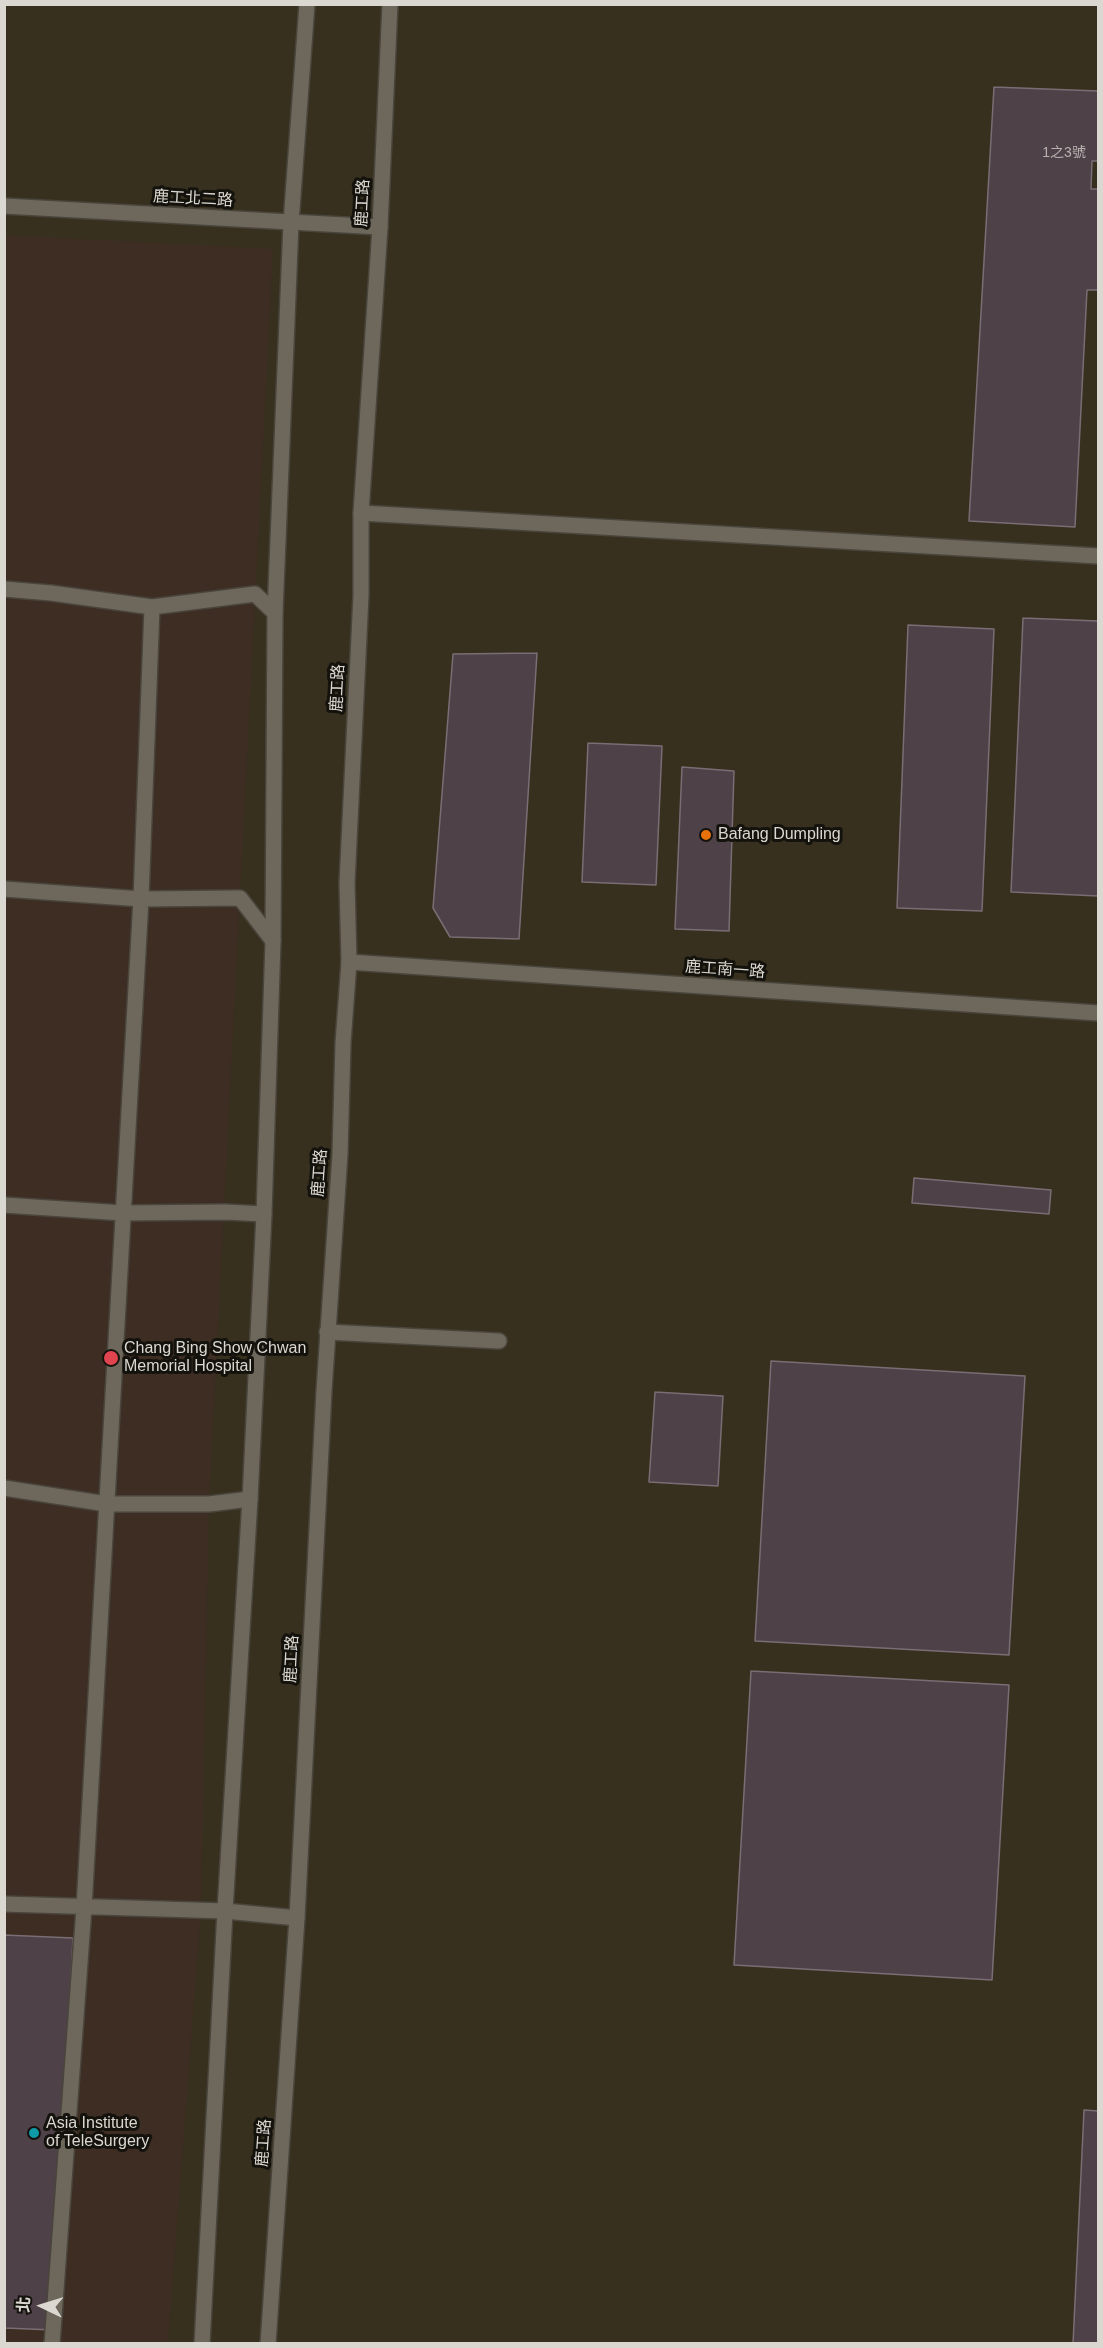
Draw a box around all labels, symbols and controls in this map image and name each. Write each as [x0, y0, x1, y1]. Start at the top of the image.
house number: 1之3號 [1042, 145, 1086, 161]
street label: 鹿工路 [352, 179, 374, 227]
street label: 鹿工北二路 [153, 187, 233, 211]
street label: 鹿工路 [327, 664, 349, 712]
place label: Bafang Dumpling [718, 825, 841, 845]
marker: Bafang Dumpling [699, 828, 713, 842]
street label: 鹿工南一路 [684, 958, 766, 982]
street label: 鹿工路 [309, 1148, 331, 1198]
place label: Chang Bing Show Chwan Memorial Hospital [124, 1339, 306, 1377]
marker: Chang Bing Show Chwan Memorial Hospital [102, 1349, 120, 1367]
street label: 鹿工路 [281, 1635, 303, 1683]
place label: Asia Institute of TeleSurgery [46, 2114, 149, 2152]
street label: 鹿工路 [253, 2118, 275, 2168]
marker: Asia Institute of TeleSurgery [27, 2126, 41, 2140]
north arrow [12, 2276, 72, 2336]
text: 北 [15, 2296, 33, 2313]

